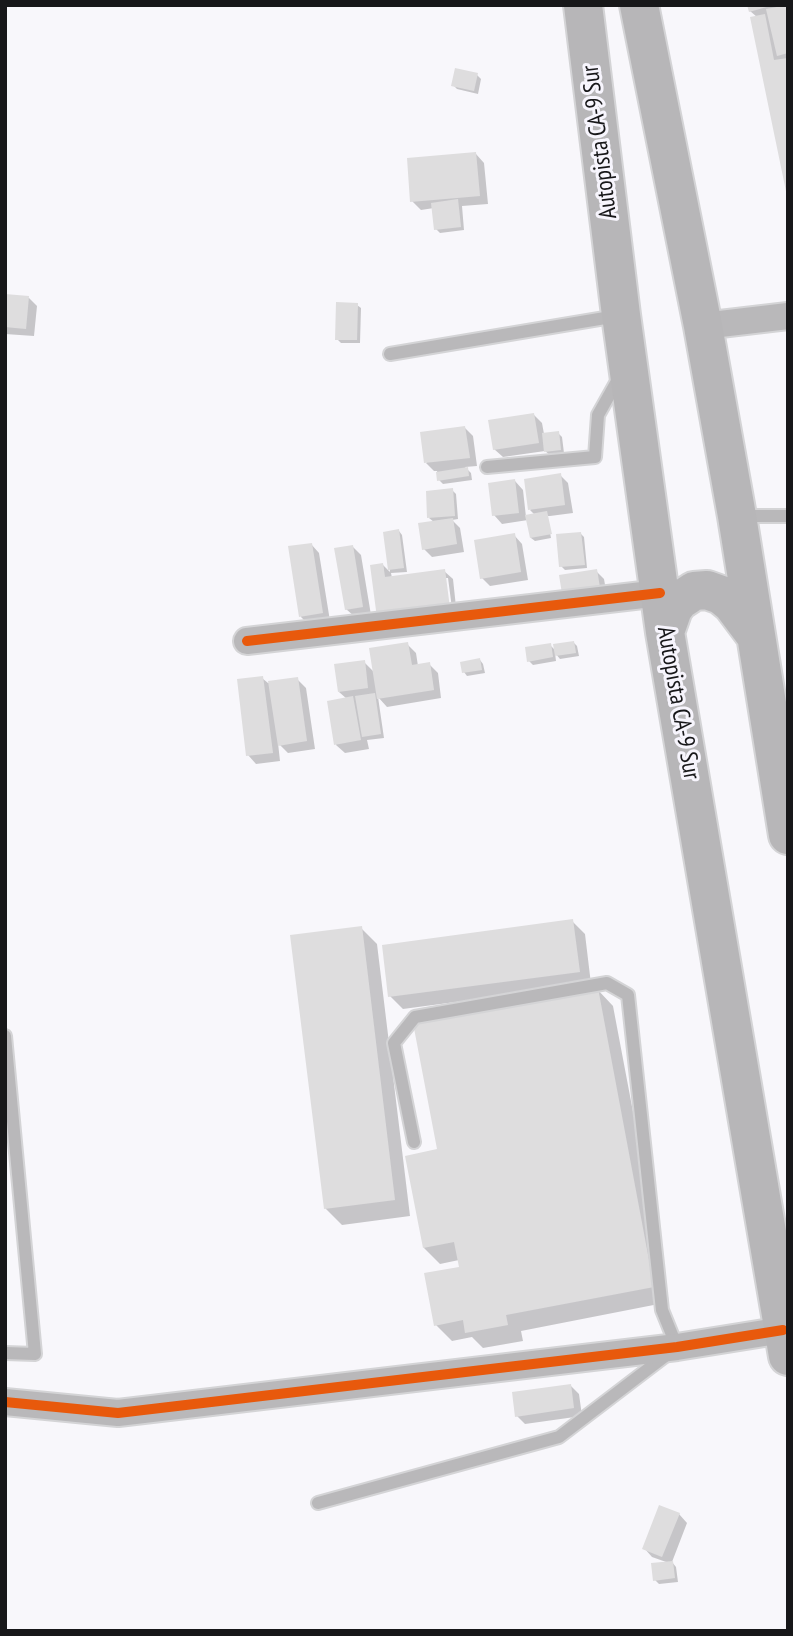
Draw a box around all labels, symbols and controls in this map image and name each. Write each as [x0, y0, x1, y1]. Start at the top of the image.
street label: Autopista CA-9 Sur [576, 63, 624, 221]
street label: Autopista CA-9 Sur [650, 624, 706, 782]

